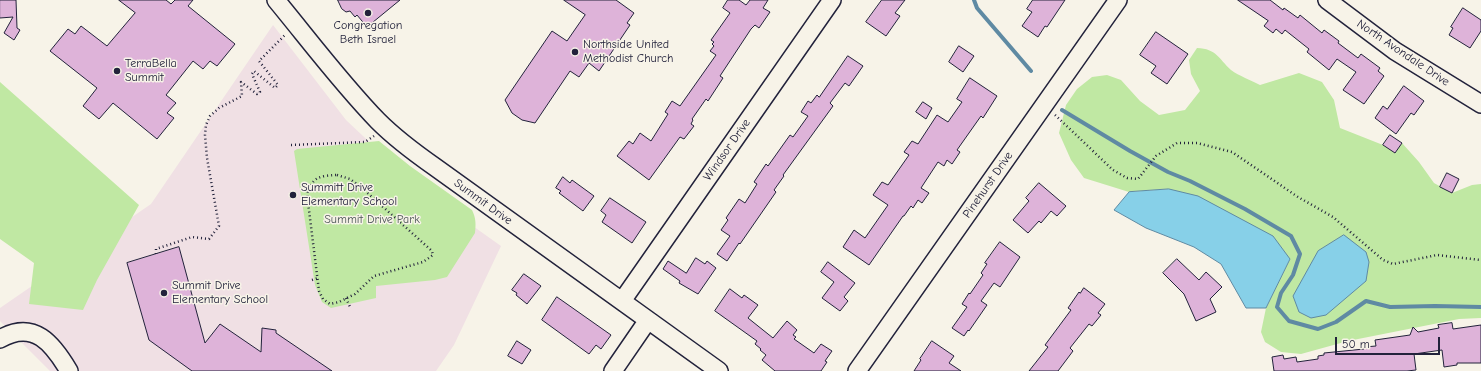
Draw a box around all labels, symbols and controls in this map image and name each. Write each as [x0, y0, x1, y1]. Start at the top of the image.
marker: Congregation Beth Israel [363, 8, 373, 18]
street label: North Avondale Drive [1354, 17, 1452, 89]
place label: Congregation Beth Israel [334, 19, 402, 47]
place label: Northside United Methodist Church [583, 38, 673, 66]
marker: Northside United Methodist Church [570, 47, 580, 57]
place label: TerraBella Summit [125, 57, 177, 85]
marker: TerraBella Summit [112, 66, 122, 76]
street label: Windsor Drive [700, 116, 754, 184]
street label: Pinehurst Drive [960, 149, 1016, 221]
street label: Summit Drive [451, 176, 515, 228]
place label: Summitt Drive Elementary School [301, 181, 397, 209]
marker: Summitt Drive Elementary School [288, 190, 298, 200]
park label: Summit Drive Park [324, 213, 420, 227]
place label: Summit Drive Elementary School [172, 279, 268, 307]
marker: Summit Drive Elementary School [159, 288, 169, 298]
scale bar [1337, 329, 1442, 355]
text: 50 m [1342, 337, 1370, 351]

